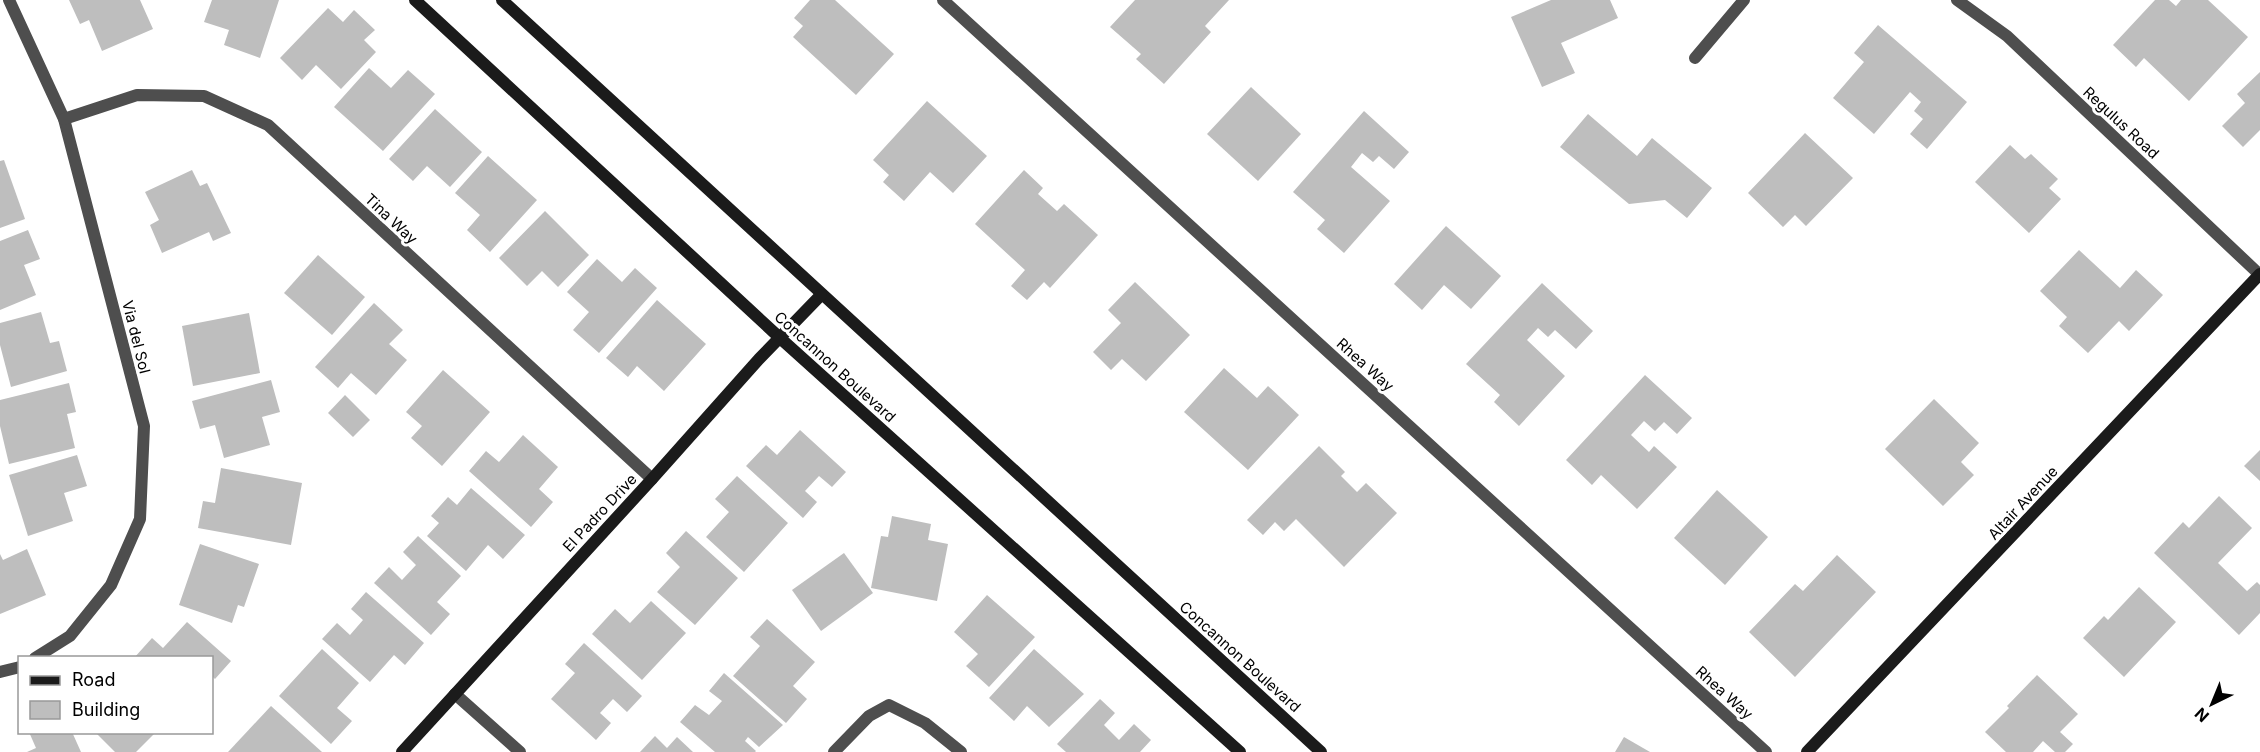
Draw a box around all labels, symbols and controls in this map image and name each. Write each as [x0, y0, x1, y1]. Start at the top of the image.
street label: Regulus Road [2079, 83, 2163, 163]
street label: Tina Way [361, 189, 422, 248]
street label: Via del Sol [118, 298, 155, 375]
street label: Concannon Boulevard [771, 307, 900, 426]
street label: Rhea Way [1333, 334, 1398, 396]
street label: Altair Avenue [1984, 462, 2062, 543]
street label: El Padro Drive [559, 470, 641, 556]
street label: Concannon Boulevard [1176, 597, 1305, 716]
legend [18, 656, 213, 734]
street label: Rhea Way [1692, 662, 1757, 724]
text: Road [72, 669, 115, 690]
north arrow [2182, 674, 2242, 734]
text: Building [72, 699, 140, 720]
text: N [2190, 703, 2213, 726]

